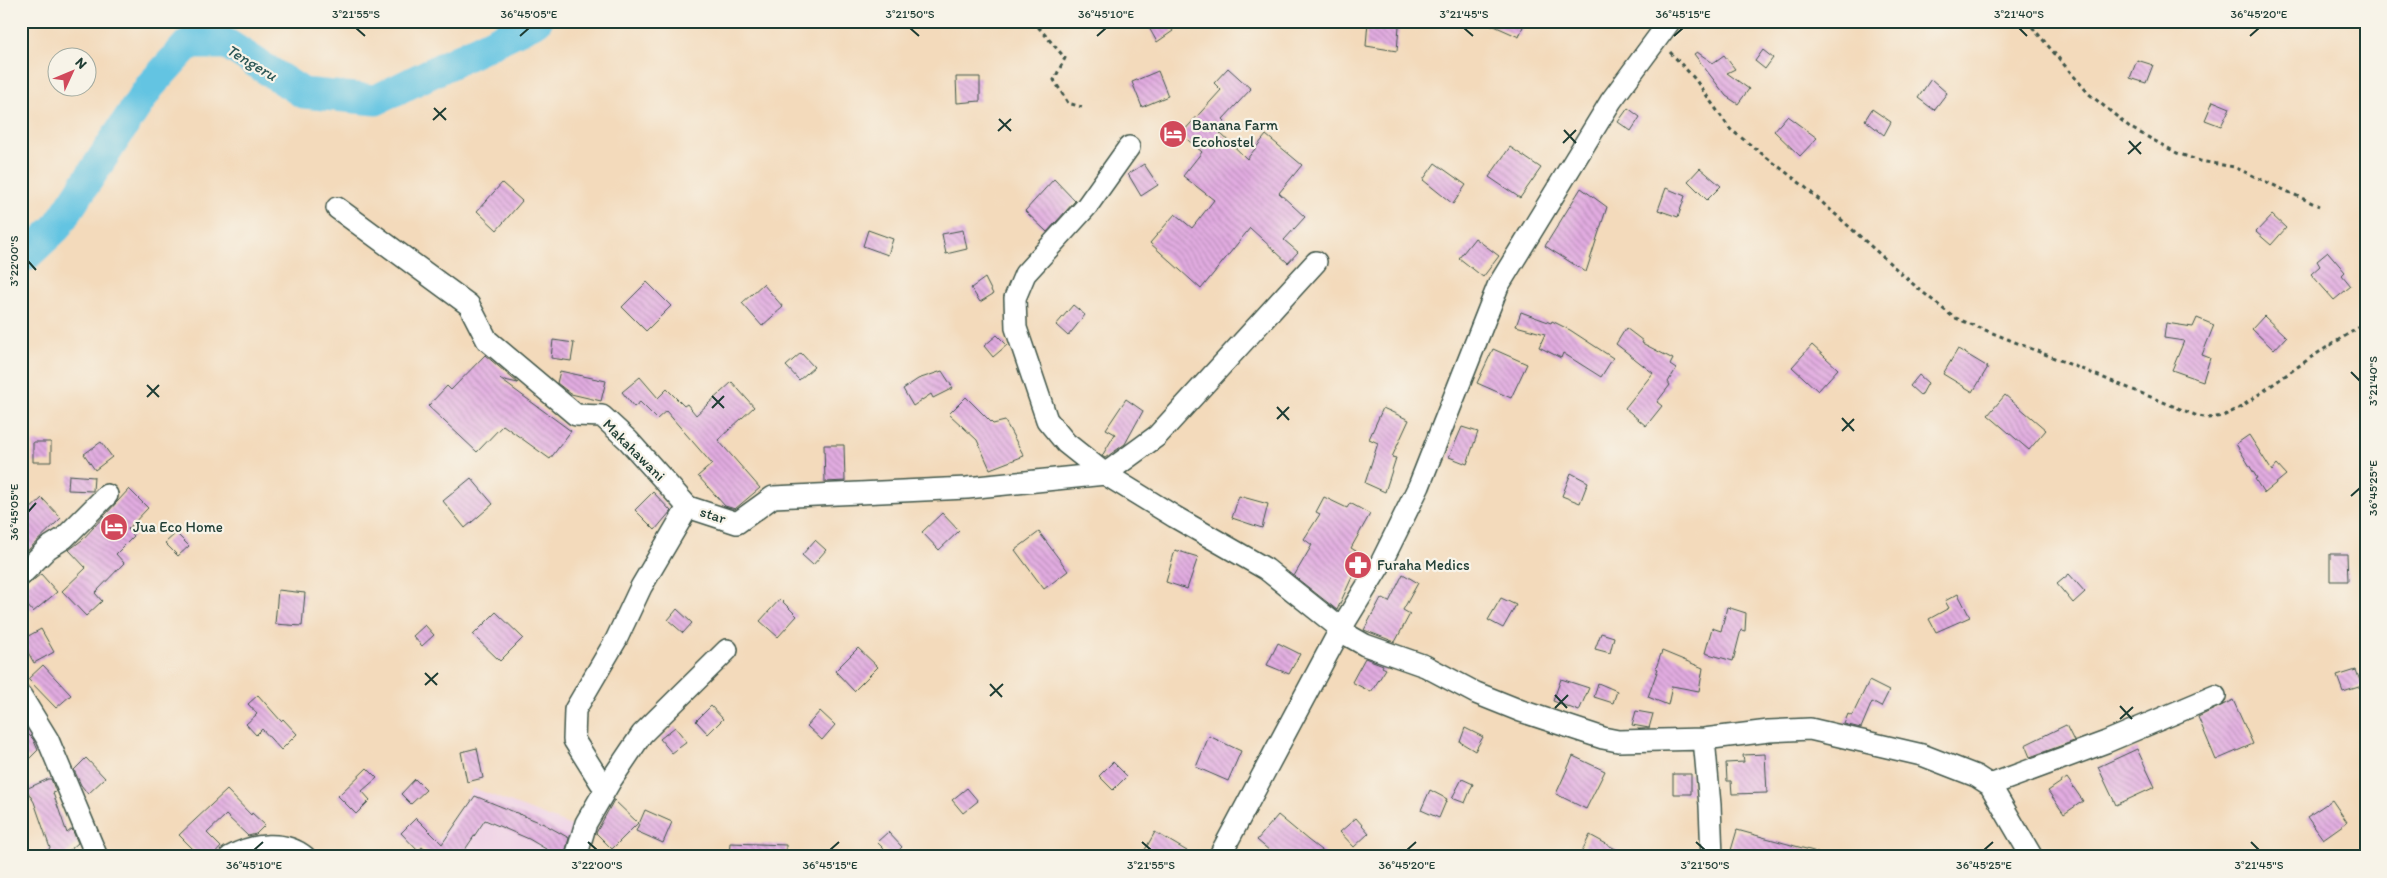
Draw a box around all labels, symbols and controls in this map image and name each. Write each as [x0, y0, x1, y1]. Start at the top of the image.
text: 3°21'55"S [332, 7, 380, 21]
text: 36°45'05"E [501, 7, 558, 21]
text: 3°21'50"S [885, 7, 935, 21]
text: 36°45'10"E [1078, 7, 1134, 21]
text: 3°21'45"S [1440, 7, 1489, 21]
text: 36°45'15"E [1655, 7, 1711, 21]
text: 3°21'40"S [1994, 7, 2044, 21]
text: 36°45'20"E [2231, 7, 2288, 21]
water label: Tengeru [223, 40, 281, 85]
north arrow [48, 48, 98, 98]
text: N [72, 54, 90, 73]
place label: Banana Farm Ecohostel [1192, 116, 1278, 151]
hotel icon: Banana Farm Ecohostel [1158, 119, 1188, 149]
text: 3°22'00"S [7, 235, 21, 286]
text: 3°21'40"S [2366, 356, 2380, 406]
street label: Makahawani [599, 415, 669, 485]
text: 36°45'25"E [2366, 460, 2380, 516]
text: 36°45'05"E [7, 483, 21, 540]
street label: star [698, 502, 728, 528]
hotel icon: Jua Eco Home [99, 512, 129, 542]
place label: Jua Eco Home [133, 518, 223, 536]
pharmacy icon: Furaha Medics [1343, 550, 1373, 580]
place label: Furaha Medics [1377, 556, 1470, 574]
text: 36°45'10"E [226, 858, 282, 872]
text: 3°22'00"S [572, 858, 623, 872]
text: 36°45'15"E [802, 858, 858, 872]
text: 3°21'55"S [1127, 858, 1175, 872]
text: 36°45'20"E [1379, 858, 1436, 872]
text: 3°21'50"S [1680, 858, 1730, 872]
text: 36°45'25"E [1956, 858, 2012, 872]
text: 3°21'45"S [2235, 858, 2284, 872]

